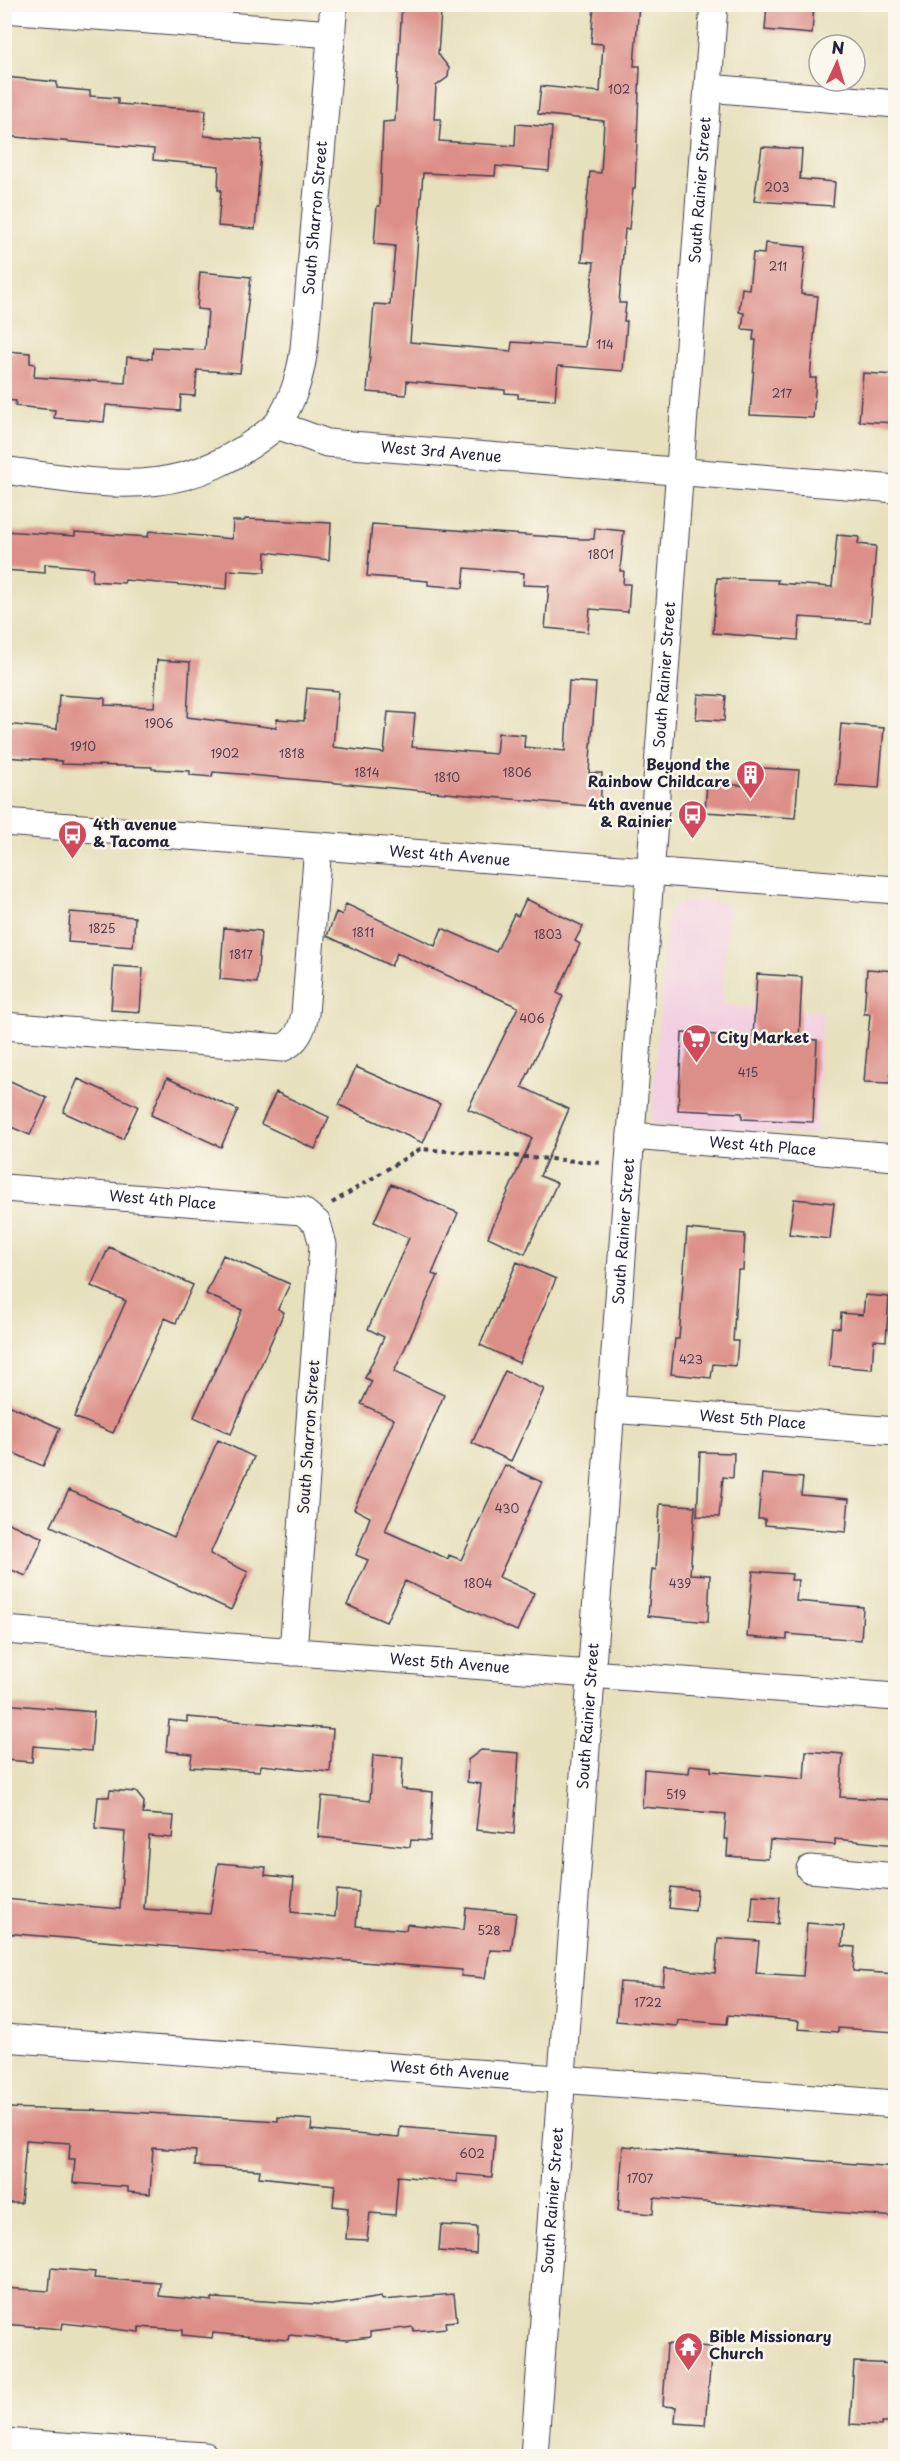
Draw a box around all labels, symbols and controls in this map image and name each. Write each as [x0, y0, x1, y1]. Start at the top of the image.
north arrow [807, 33, 867, 93]
text: N [831, 35, 845, 59]
house number: 102 [608, 80, 630, 98]
street label: South Rainier Street [682, 116, 716, 264]
street label: South Sharron Street [296, 140, 332, 296]
house number: 203 [765, 178, 789, 196]
house number: 211 [769, 257, 787, 275]
house number: 114 [596, 335, 614, 353]
house number: 217 [772, 384, 793, 402]
street label: West 3rd Avenue [380, 434, 503, 467]
house number: 1801 [588, 545, 614, 563]
street label: South Rainier Street [646, 601, 680, 749]
house number: 1906 [145, 714, 173, 732]
house number: 1910 [70, 737, 96, 755]
house number: 1902 [211, 744, 239, 762]
house number: 1818 [279, 744, 305, 762]
place label: Beyond the Rainbow Childcare [588, 752, 730, 792]
building icon: Beyond the Rainbow Childcare [735, 758, 767, 800]
house number: 1814 [354, 763, 380, 781]
house number: 1806 [502, 763, 532, 781]
house number: 1810 [434, 768, 460, 786]
place label: 4th avenue & Rainier [588, 792, 672, 832]
bus stop icon: 4th avenue & Rainier [677, 798, 709, 840]
place label: 4th avenue & Tacoma [93, 812, 177, 852]
bus stop icon: 4th avenue & Tacoma [56, 818, 88, 860]
street label: West 4th Avenue [388, 838, 511, 871]
house number: 1825 [89, 919, 115, 937]
house number: 1811 [352, 923, 374, 941]
house number: 1803 [534, 925, 562, 943]
house number: 1817 [229, 945, 254, 963]
house number: 406 [519, 1009, 545, 1027]
supermarket icon: City Market [680, 1022, 712, 1064]
place label: City Market [717, 1025, 809, 1048]
house number: 415 [738, 1063, 758, 1081]
street label: West 4th Place [708, 1129, 817, 1161]
street label: South Rainier Street [606, 1157, 639, 1305]
street label: West 4th Place [108, 1183, 217, 1214]
house number: 423 [679, 1350, 703, 1368]
street label: South Sharron Street [291, 1359, 324, 1515]
street label: West 5th Place [698, 1403, 807, 1434]
house number: 430 [495, 1499, 519, 1517]
house number: 1804 [464, 1574, 493, 1592]
house number: 439 [669, 1574, 691, 1592]
street label: South Rainier Street [570, 1642, 604, 1790]
street label: West 5th Avenue [389, 1646, 511, 1678]
house number: 519 [666, 1785, 686, 1803]
house number: 528 [477, 1921, 501, 1939]
house number: 1722 [634, 1993, 662, 2011]
street label: West 6th Avenue [389, 2054, 511, 2085]
street label: South Rainier Street [534, 2127, 568, 2274]
house number: 602 [459, 2144, 485, 2162]
house number: 1707 [627, 2169, 653, 2187]
place label: Bible Missionary Church [709, 2324, 832, 2364]
temple icon: Bible Missionary Church [672, 2330, 704, 2372]

